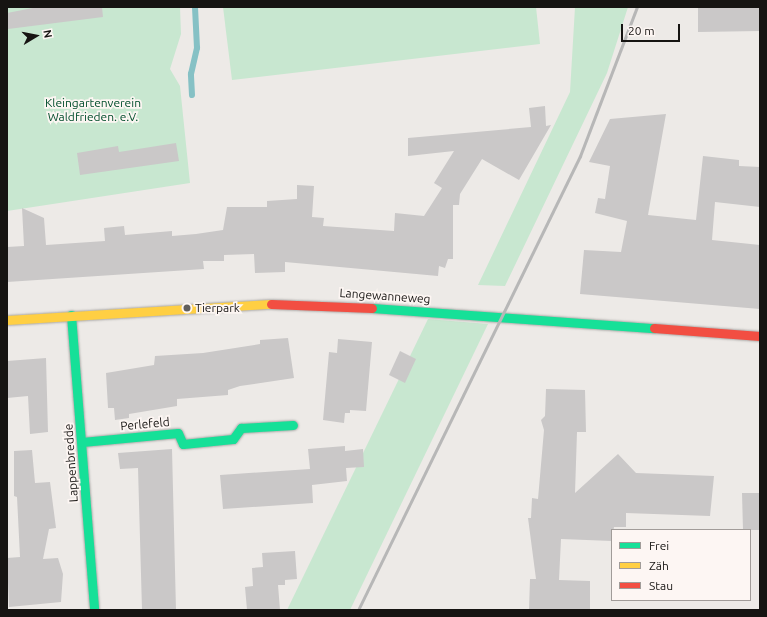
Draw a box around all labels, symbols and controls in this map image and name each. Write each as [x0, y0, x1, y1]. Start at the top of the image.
north arrow [16, 16, 56, 56]
scale bar [623, 16, 682, 42]
text: 20 m [628, 24, 655, 37]
text: N [41, 29, 54, 39]
park label: Kleingartenverein Waldfrieden. e.V. [45, 96, 141, 124]
street label: Langewanneweg [339, 286, 431, 306]
place label: Tierpark [195, 301, 240, 315]
marker: Tierpark [182, 303, 192, 313]
street label: Perlefeld [120, 415, 170, 433]
street label: Lappenbredde [61, 423, 81, 503]
legend [611, 529, 751, 601]
text: Frei [649, 539, 669, 552]
text: Zäh [649, 559, 669, 572]
text: Stau [649, 579, 673, 592]

